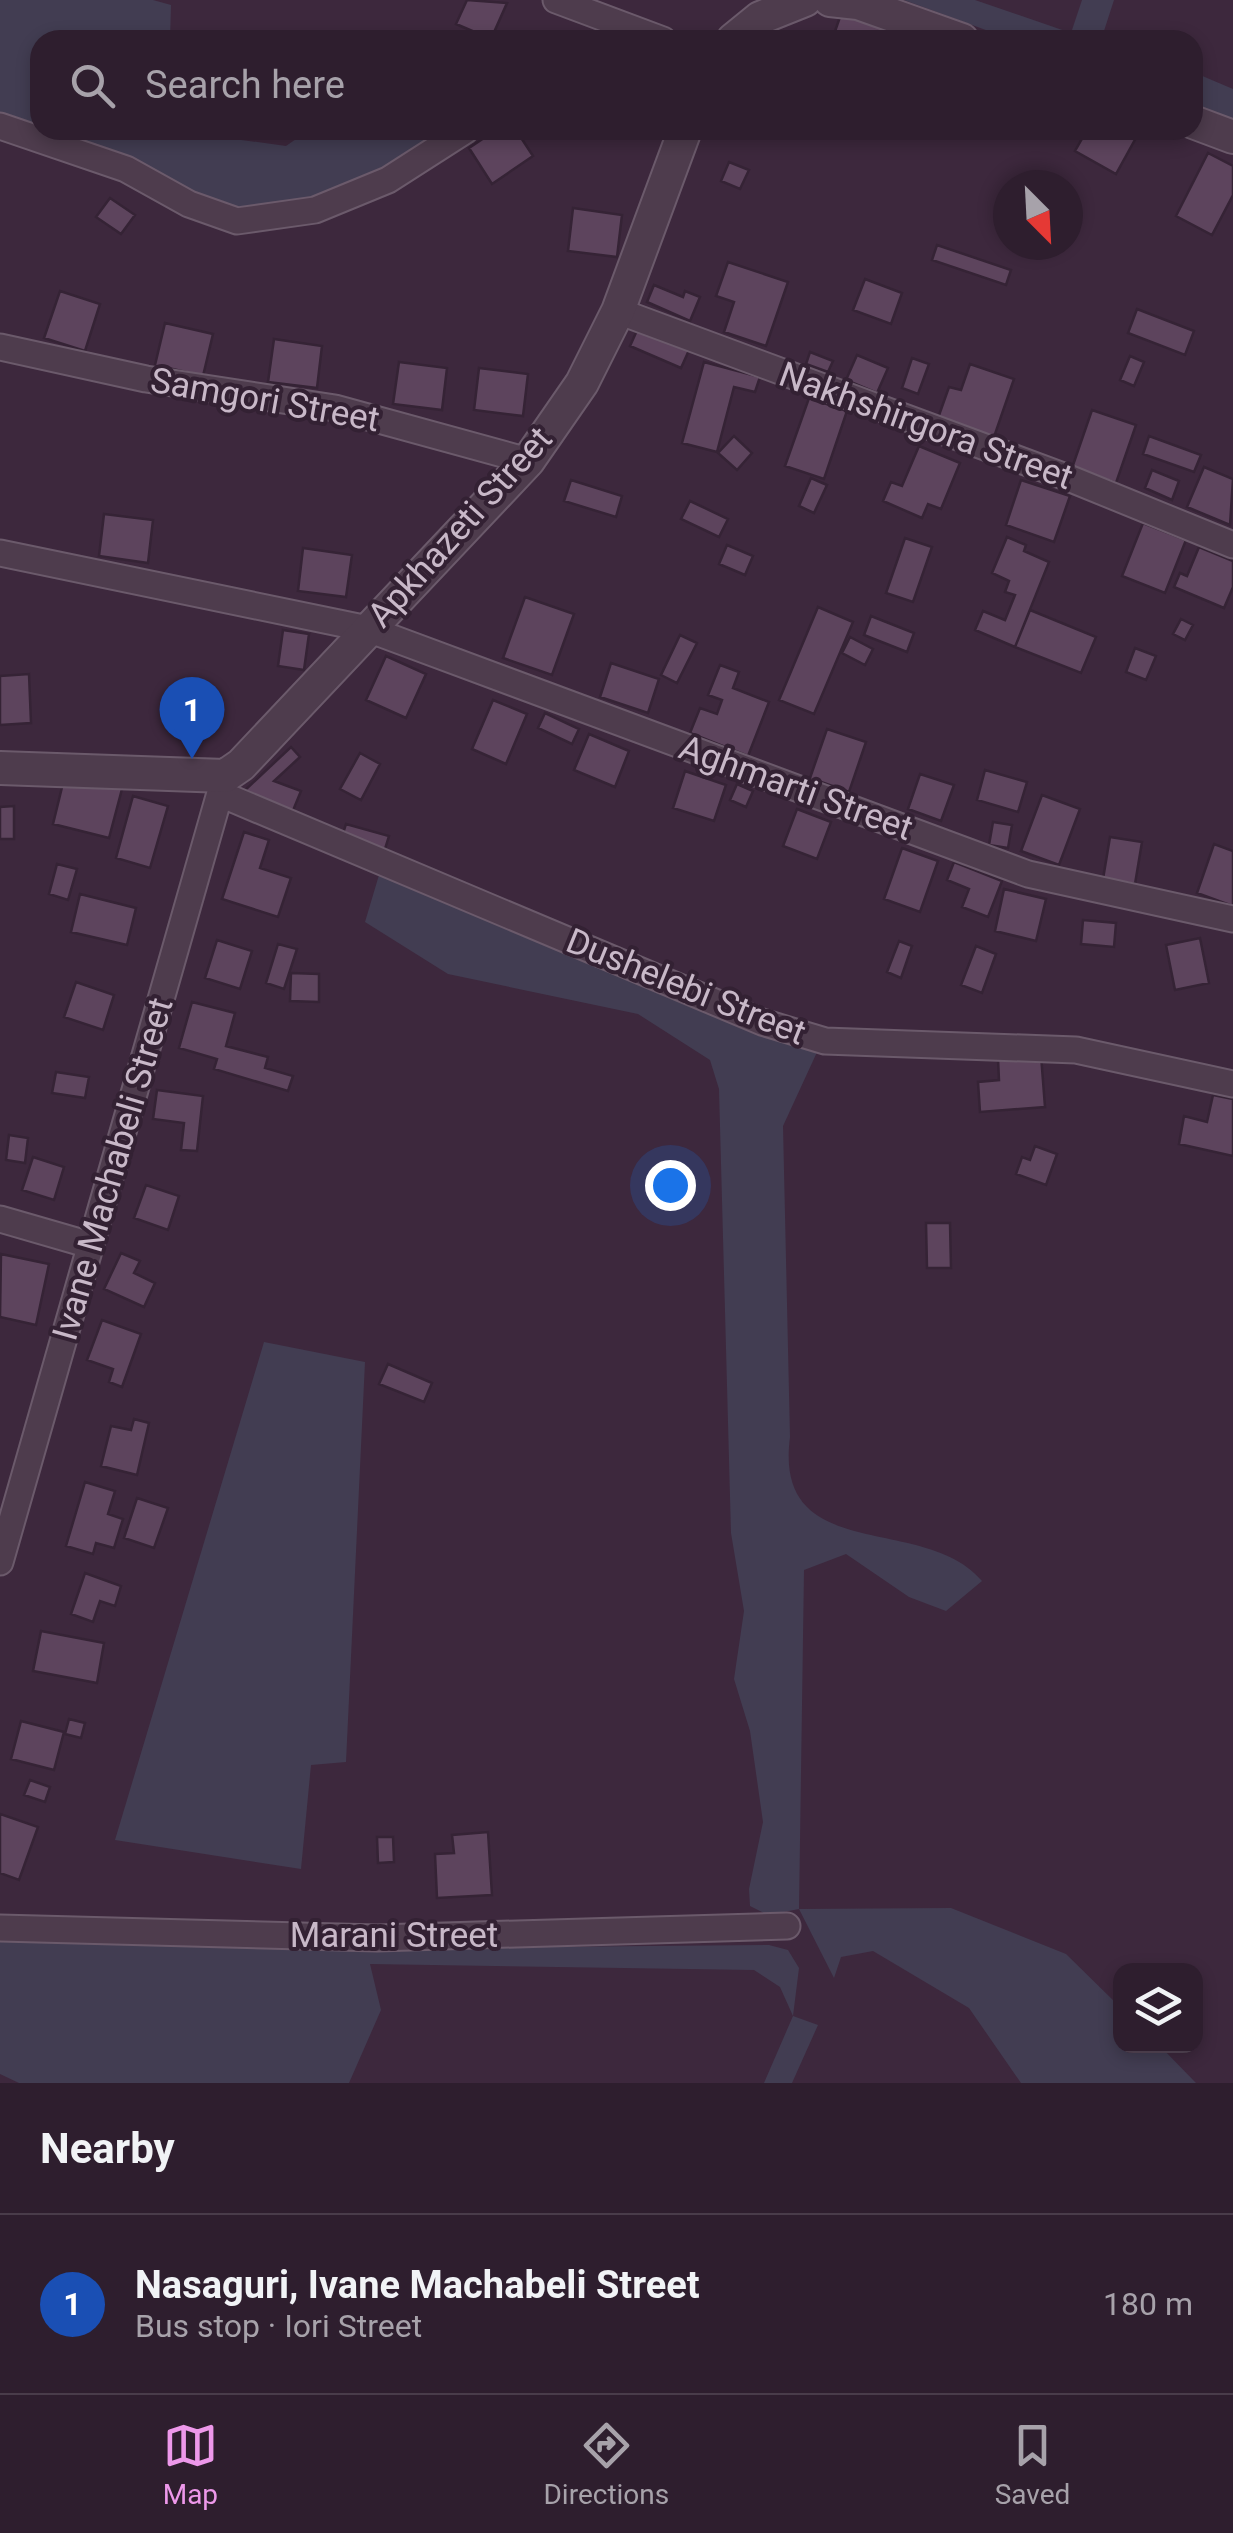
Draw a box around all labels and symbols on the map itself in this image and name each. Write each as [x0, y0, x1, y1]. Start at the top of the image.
north arrow [993, 170, 1083, 260]
street label: Nakhshirgora Street [774, 354, 1078, 498]
street label: Samgori Street [147, 360, 383, 440]
street label: Apkhazeti Street [359, 418, 561, 636]
pin: 1 [160, 676, 224, 759]
street label: Aghmarti Street [674, 727, 918, 849]
street label: Dushelebi Street [560, 920, 812, 1054]
street label: Ivane Machabeli Street [44, 993, 182, 1345]
your location [645, 1160, 696, 1211]
street label: Marani Street [290, 1915, 498, 1956]

